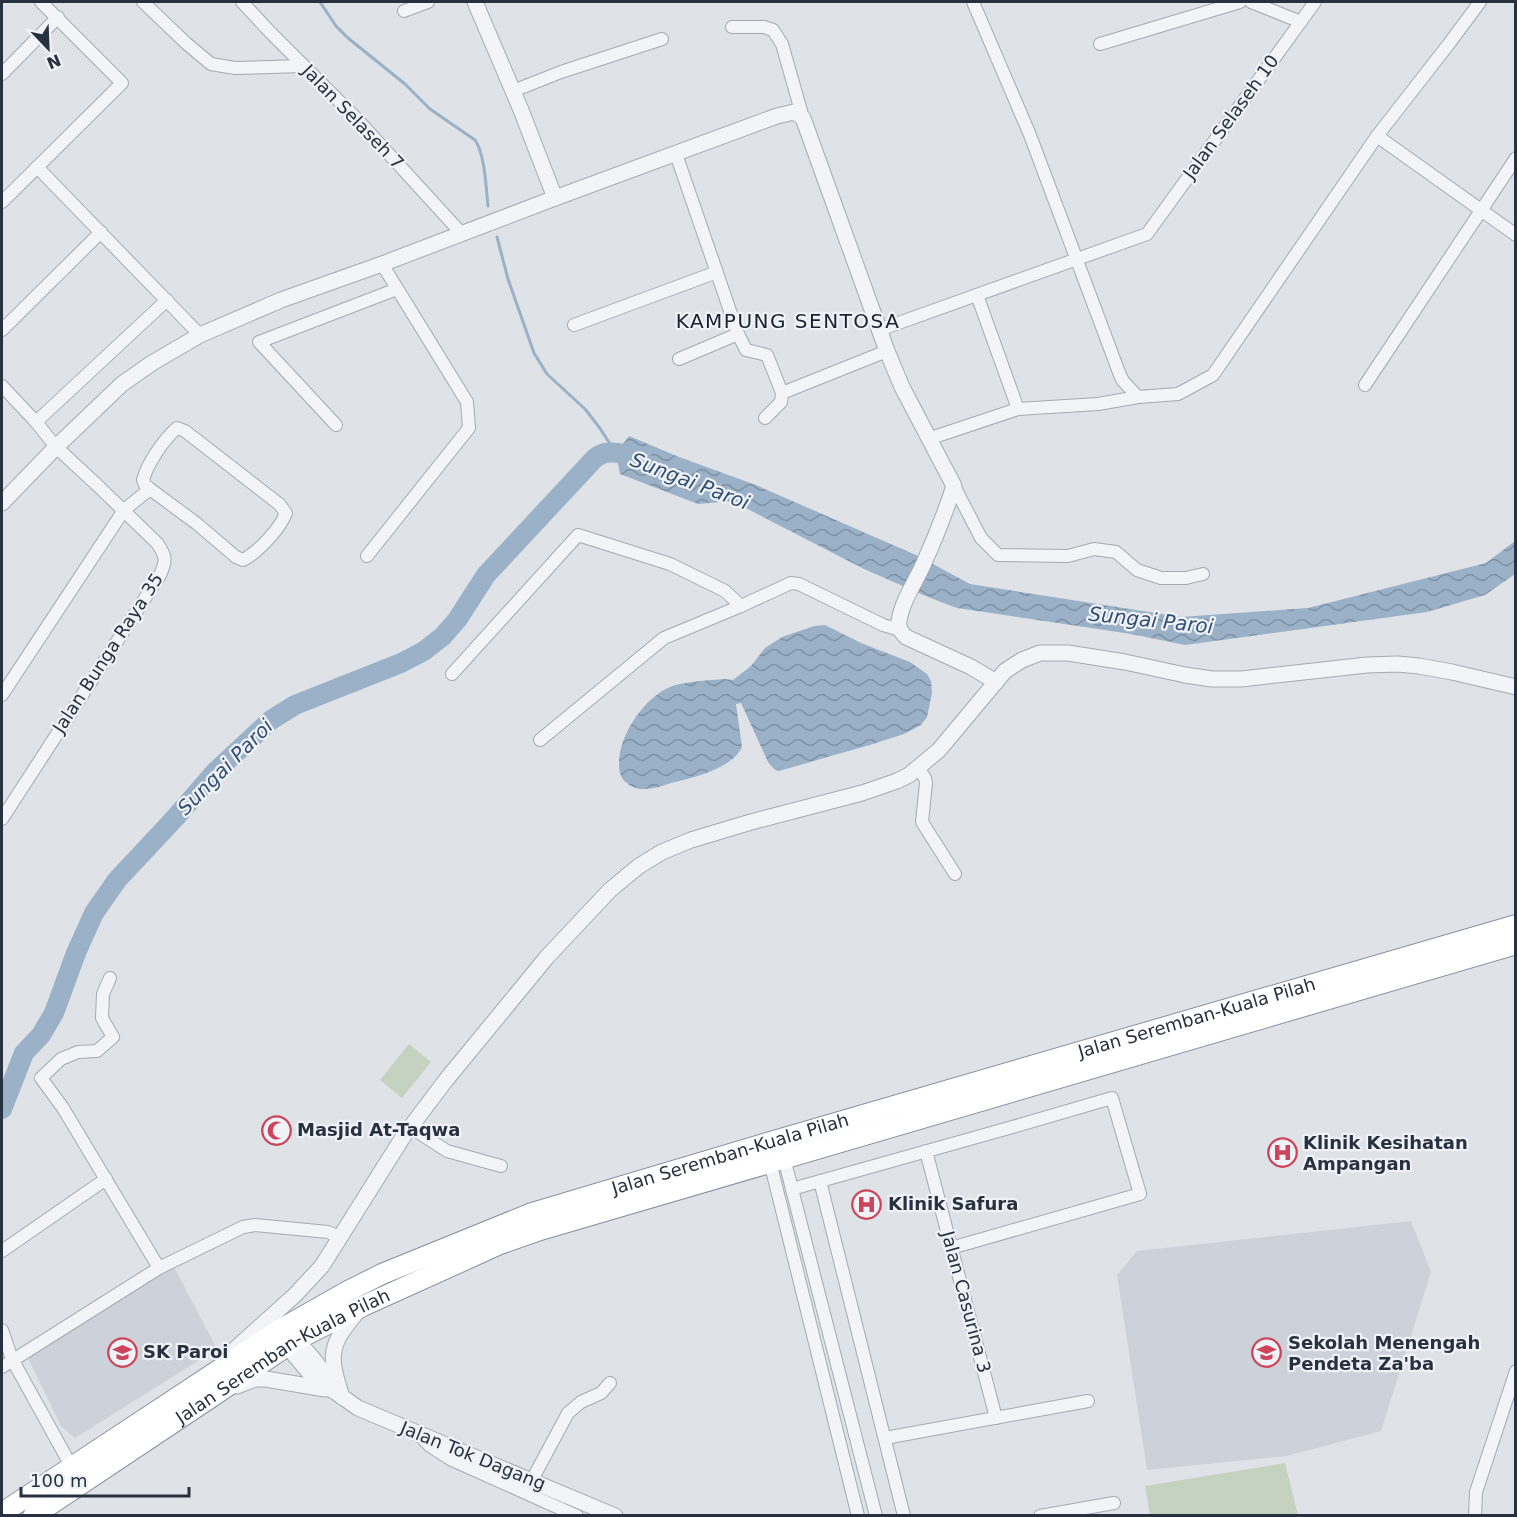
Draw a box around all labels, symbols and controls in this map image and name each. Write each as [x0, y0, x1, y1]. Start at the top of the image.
north arrow [18, 18, 78, 78]
text: N [44, 50, 64, 73]
street label: Jalan Selaseh 10 [1178, 50, 1283, 184]
street label: Jalan Selaseh 7 [298, 59, 409, 173]
district label: KAMPUNG SENTOSA [676, 309, 900, 333]
water label: Sungai Paroi [627, 447, 753, 515]
street label: Jalan Bunga Raya 35 [47, 569, 167, 737]
water label: Sungai Paroi [1087, 602, 1215, 639]
water label: Sungai Paroi [172, 714, 278, 820]
street label: Jalan Seremban-Kuala Pilah [1075, 973, 1318, 1062]
street label: Jalan Seremban-Kuala Pilah [608, 1109, 851, 1199]
mosque icon: Masjid At-Taqwa [260, 1114, 292, 1146]
place label: Masjid At-Taqwa [297, 1119, 460, 1140]
place label: Klinik Kesihatan Ampangan [1303, 1132, 1468, 1174]
hospital icon: Klinik Kesihatan Ampangan [1266, 1137, 1298, 1169]
hospital icon: Klinik Safura [851, 1188, 883, 1220]
place label: Klinik Safura [888, 1193, 1018, 1214]
street label: Jalan Casurina 3 [937, 1228, 996, 1375]
street label: Jalan Seremban-Kuala Pilah [171, 1284, 393, 1428]
place label: Sekolah Menengah Pendeta Za'ba [1288, 1332, 1480, 1374]
school or university icon: SK Paroi [106, 1336, 138, 1368]
school or university icon: Sekolah Menengah Pendeta Za'ba [1251, 1337, 1283, 1369]
place label: SK Paroi [143, 1341, 228, 1362]
street label: Jalan Tok Dagang [397, 1416, 549, 1494]
scale bar [21, 1460, 189, 1498]
text: 100 m [30, 1470, 88, 1491]

